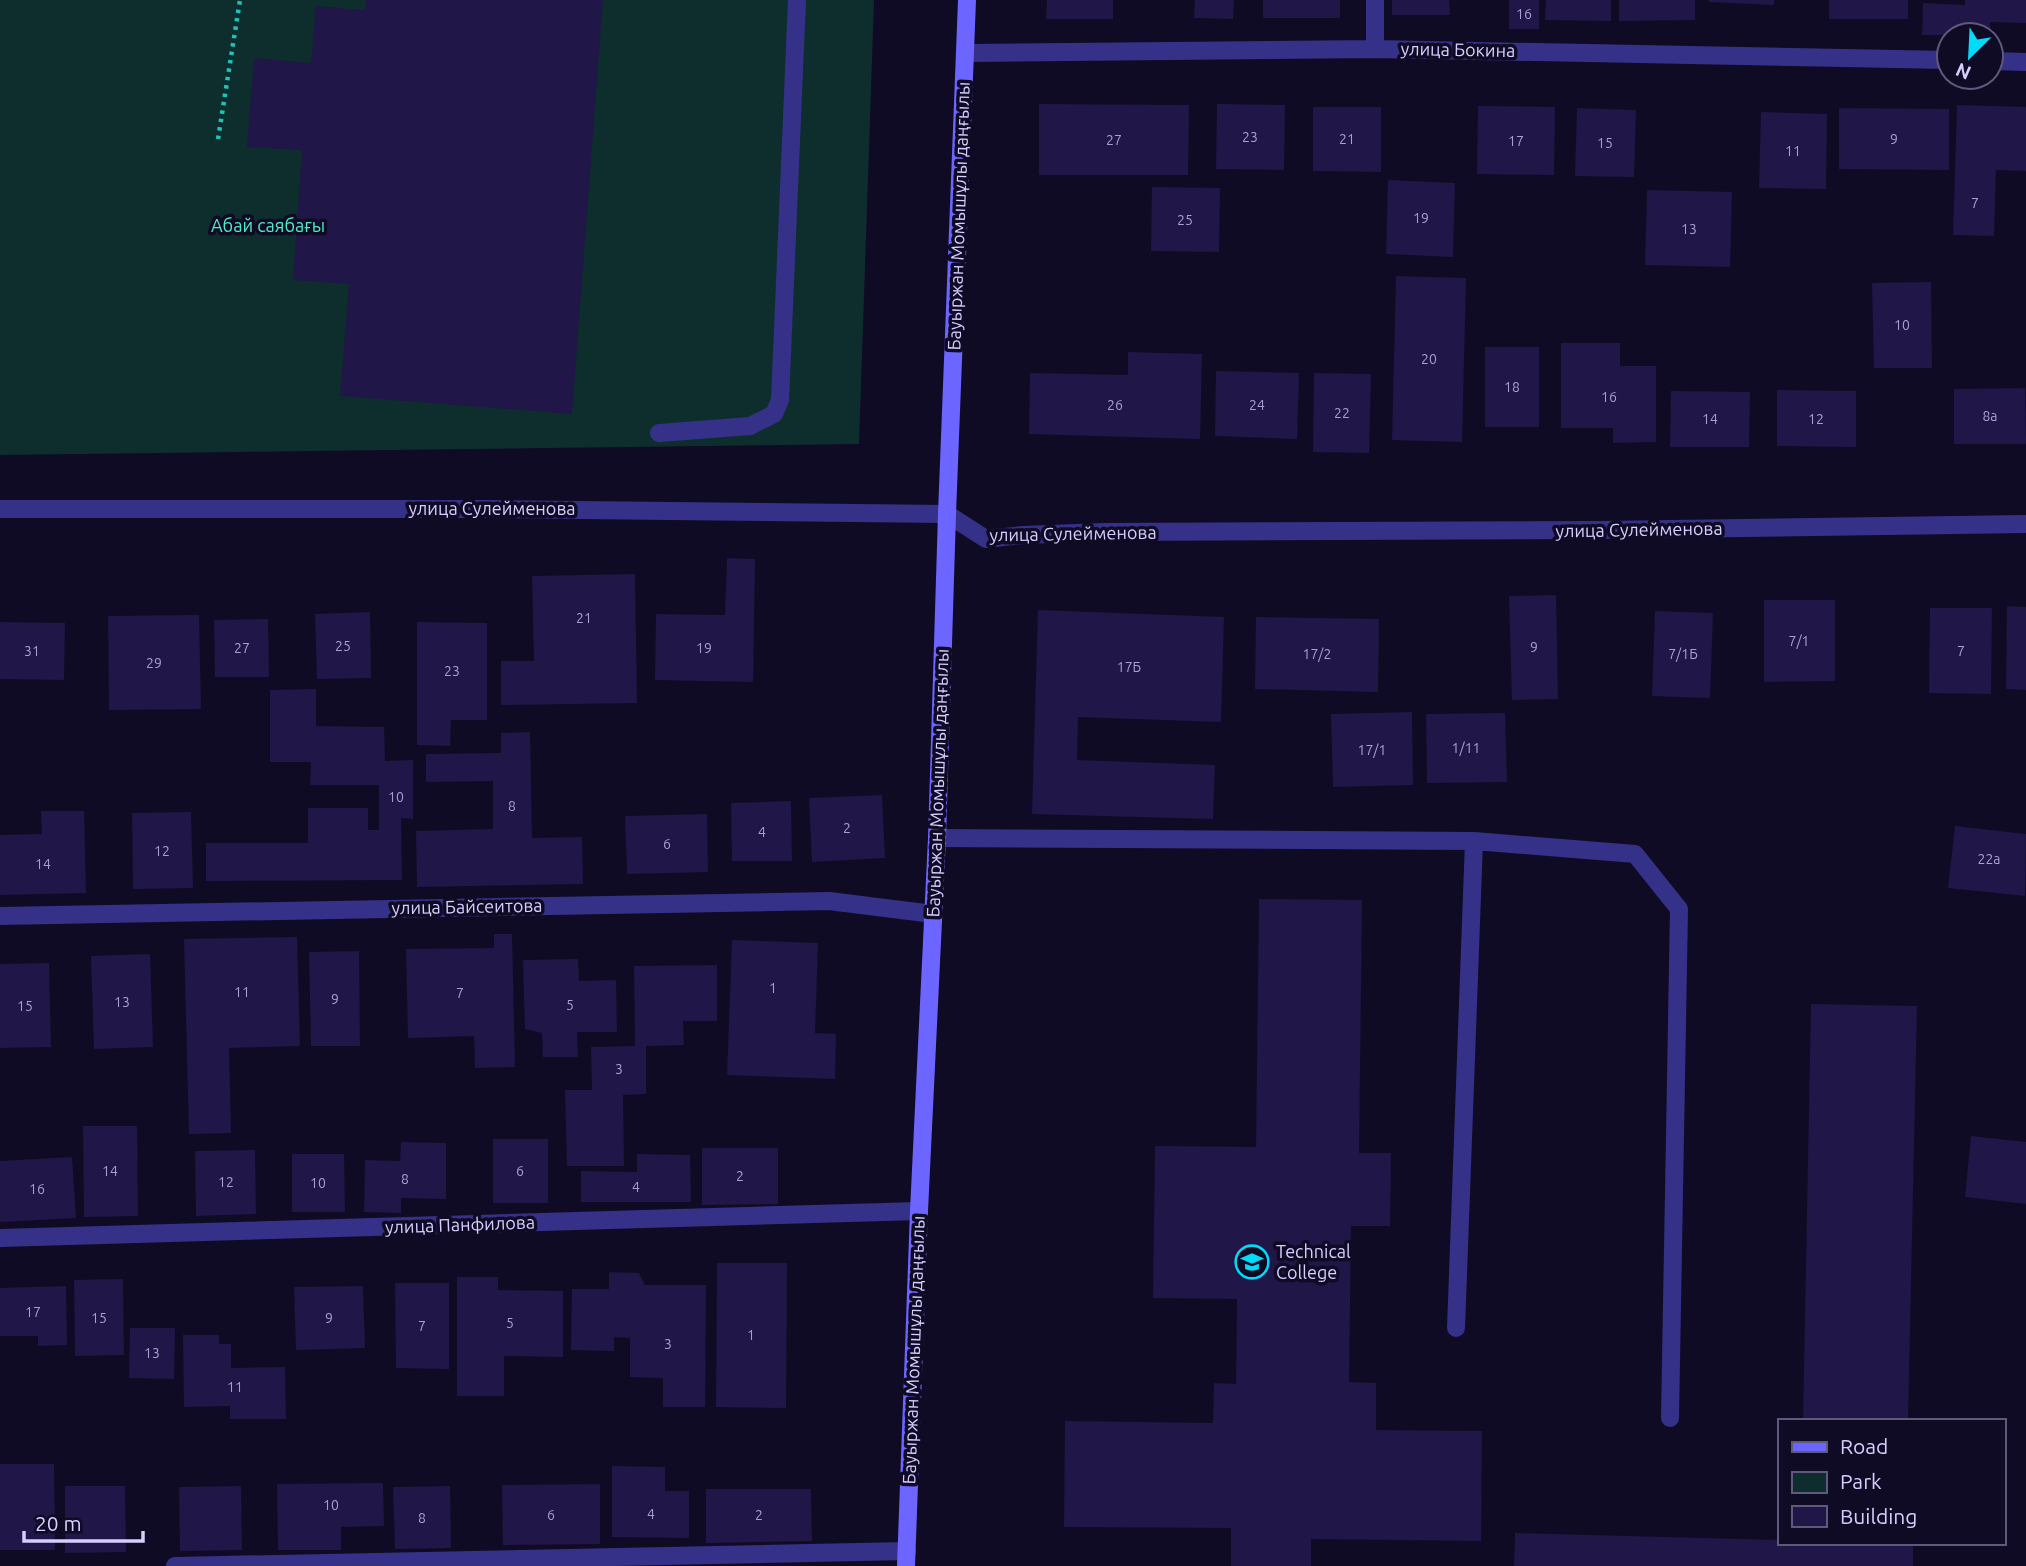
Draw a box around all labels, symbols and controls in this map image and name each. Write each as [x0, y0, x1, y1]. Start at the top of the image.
house number: 16 [1516, 6, 1532, 22]
north arrow [1935, 21, 2005, 91]
street label: улица Бокина [1401, 38, 1516, 60]
text: N [1952, 59, 1974, 84]
street label: Бауыржан Момышұлы даңғылы [943, 81, 973, 351]
house number: 23 [1242, 129, 1258, 145]
house number: 21 [1339, 131, 1355, 147]
house number: 9 [1890, 131, 1898, 147]
house number: 27 [1106, 132, 1122, 148]
house number: 17 [1508, 133, 1524, 149]
house number: 15 [1597, 135, 1613, 151]
house number: 11 [1785, 143, 1801, 159]
house number: 7 [1971, 195, 1979, 211]
house number: 19 [1413, 210, 1429, 226]
house number: 25 [1177, 212, 1193, 228]
park label: Абай саябағы [211, 215, 325, 235]
house number: 13 [1681, 221, 1697, 237]
house number: 10 [1894, 317, 1910, 333]
house number: 20 [1421, 351, 1437, 367]
house number: 18 [1504, 379, 1520, 395]
house number: 16 [1601, 389, 1617, 405]
house number: 26 [1107, 397, 1123, 413]
house number: 24 [1249, 397, 1265, 413]
house number: 22 [1334, 405, 1350, 421]
house number: 8а [1982, 408, 1998, 424]
house number: 14 [1702, 411, 1718, 427]
house number: 12 [1808, 411, 1824, 427]
street label: улица Сулейменова [408, 498, 576, 518]
street label: улица Сулейменова [1555, 518, 1723, 540]
street label: улица Сулейменова [989, 522, 1157, 544]
house number: 21 [576, 610, 592, 626]
house number: 7/1 [1789, 633, 1809, 649]
house number: 25 [335, 638, 351, 654]
house number: 9 [1530, 639, 1538, 655]
house number: 27 [234, 640, 250, 656]
house number: 19 [696, 640, 712, 656]
house number: 31 [24, 643, 40, 659]
house number: 7 [1957, 643, 1965, 659]
house number: 17/2 [1303, 646, 1331, 662]
house number: 7/1Б [1668, 646, 1698, 662]
street label: Бауыржан Момышұлы даңғылы [922, 648, 952, 918]
house number: 29 [146, 655, 162, 671]
house number: 17Б [1117, 659, 1141, 675]
house number: 23 [444, 663, 460, 679]
house number: 1/11 [1452, 740, 1480, 756]
house number: 17/1 [1358, 742, 1386, 758]
house number: 10 [388, 789, 404, 805]
house number: 8 [508, 798, 516, 814]
house number: 2 [843, 820, 851, 836]
house number: 4 [758, 824, 766, 840]
house number: 6 [663, 836, 671, 852]
house number: 12 [154, 843, 170, 859]
house number: 22а [1978, 851, 2001, 867]
house number: 14 [35, 856, 51, 872]
street label: улица Байсеитова [391, 895, 543, 917]
house number: 1 [769, 980, 777, 996]
house number: 11 [234, 984, 250, 1000]
house number: 7 [456, 985, 464, 1001]
house number: 9 [331, 991, 339, 1007]
house number: 13 [114, 994, 130, 1010]
house number: 5 [566, 997, 574, 1013]
house number: 15 [17, 998, 33, 1014]
house number: 3 [615, 1061, 623, 1077]
house number: 14 [102, 1163, 118, 1179]
house number: 6 [516, 1163, 524, 1179]
house number: 2 [736, 1168, 744, 1184]
house number: 8 [401, 1171, 409, 1187]
house number: 12 [218, 1174, 234, 1190]
house number: 10 [310, 1175, 326, 1191]
house number: 4 [632, 1179, 640, 1195]
house number: 16 [29, 1181, 45, 1197]
street label: улица Панфилова [385, 1211, 535, 1237]
street label: Бауыржан Момышұлы даңғылы [898, 1215, 928, 1485]
place label: Technical College [1276, 1241, 1351, 1282]
school or university icon: Technical College [1233, 1243, 1271, 1281]
house number: 17 [25, 1304, 41, 1320]
house number: 15 [91, 1310, 107, 1326]
house number: 9 [325, 1310, 333, 1326]
house number: 5 [506, 1315, 514, 1331]
house number: 7 [418, 1318, 426, 1334]
house number: 1 [747, 1327, 755, 1343]
house number: 3 [664, 1336, 672, 1352]
house number: 13 [144, 1345, 160, 1361]
house number: 11 [227, 1379, 243, 1395]
legend [1778, 1419, 2005, 1545]
text: Road [1840, 1434, 1888, 1458]
text: Park [1840, 1469, 1882, 1493]
house number: 10 [323, 1497, 339, 1513]
scale bar [24, 1500, 144, 1544]
text: Building [1840, 1504, 1917, 1528]
house number: 4 [647, 1506, 655, 1522]
house number: 6 [547, 1507, 555, 1523]
house number: 2 [755, 1507, 763, 1523]
house number: 8 [418, 1510, 426, 1526]
text: 20 m [35, 1511, 82, 1535]

